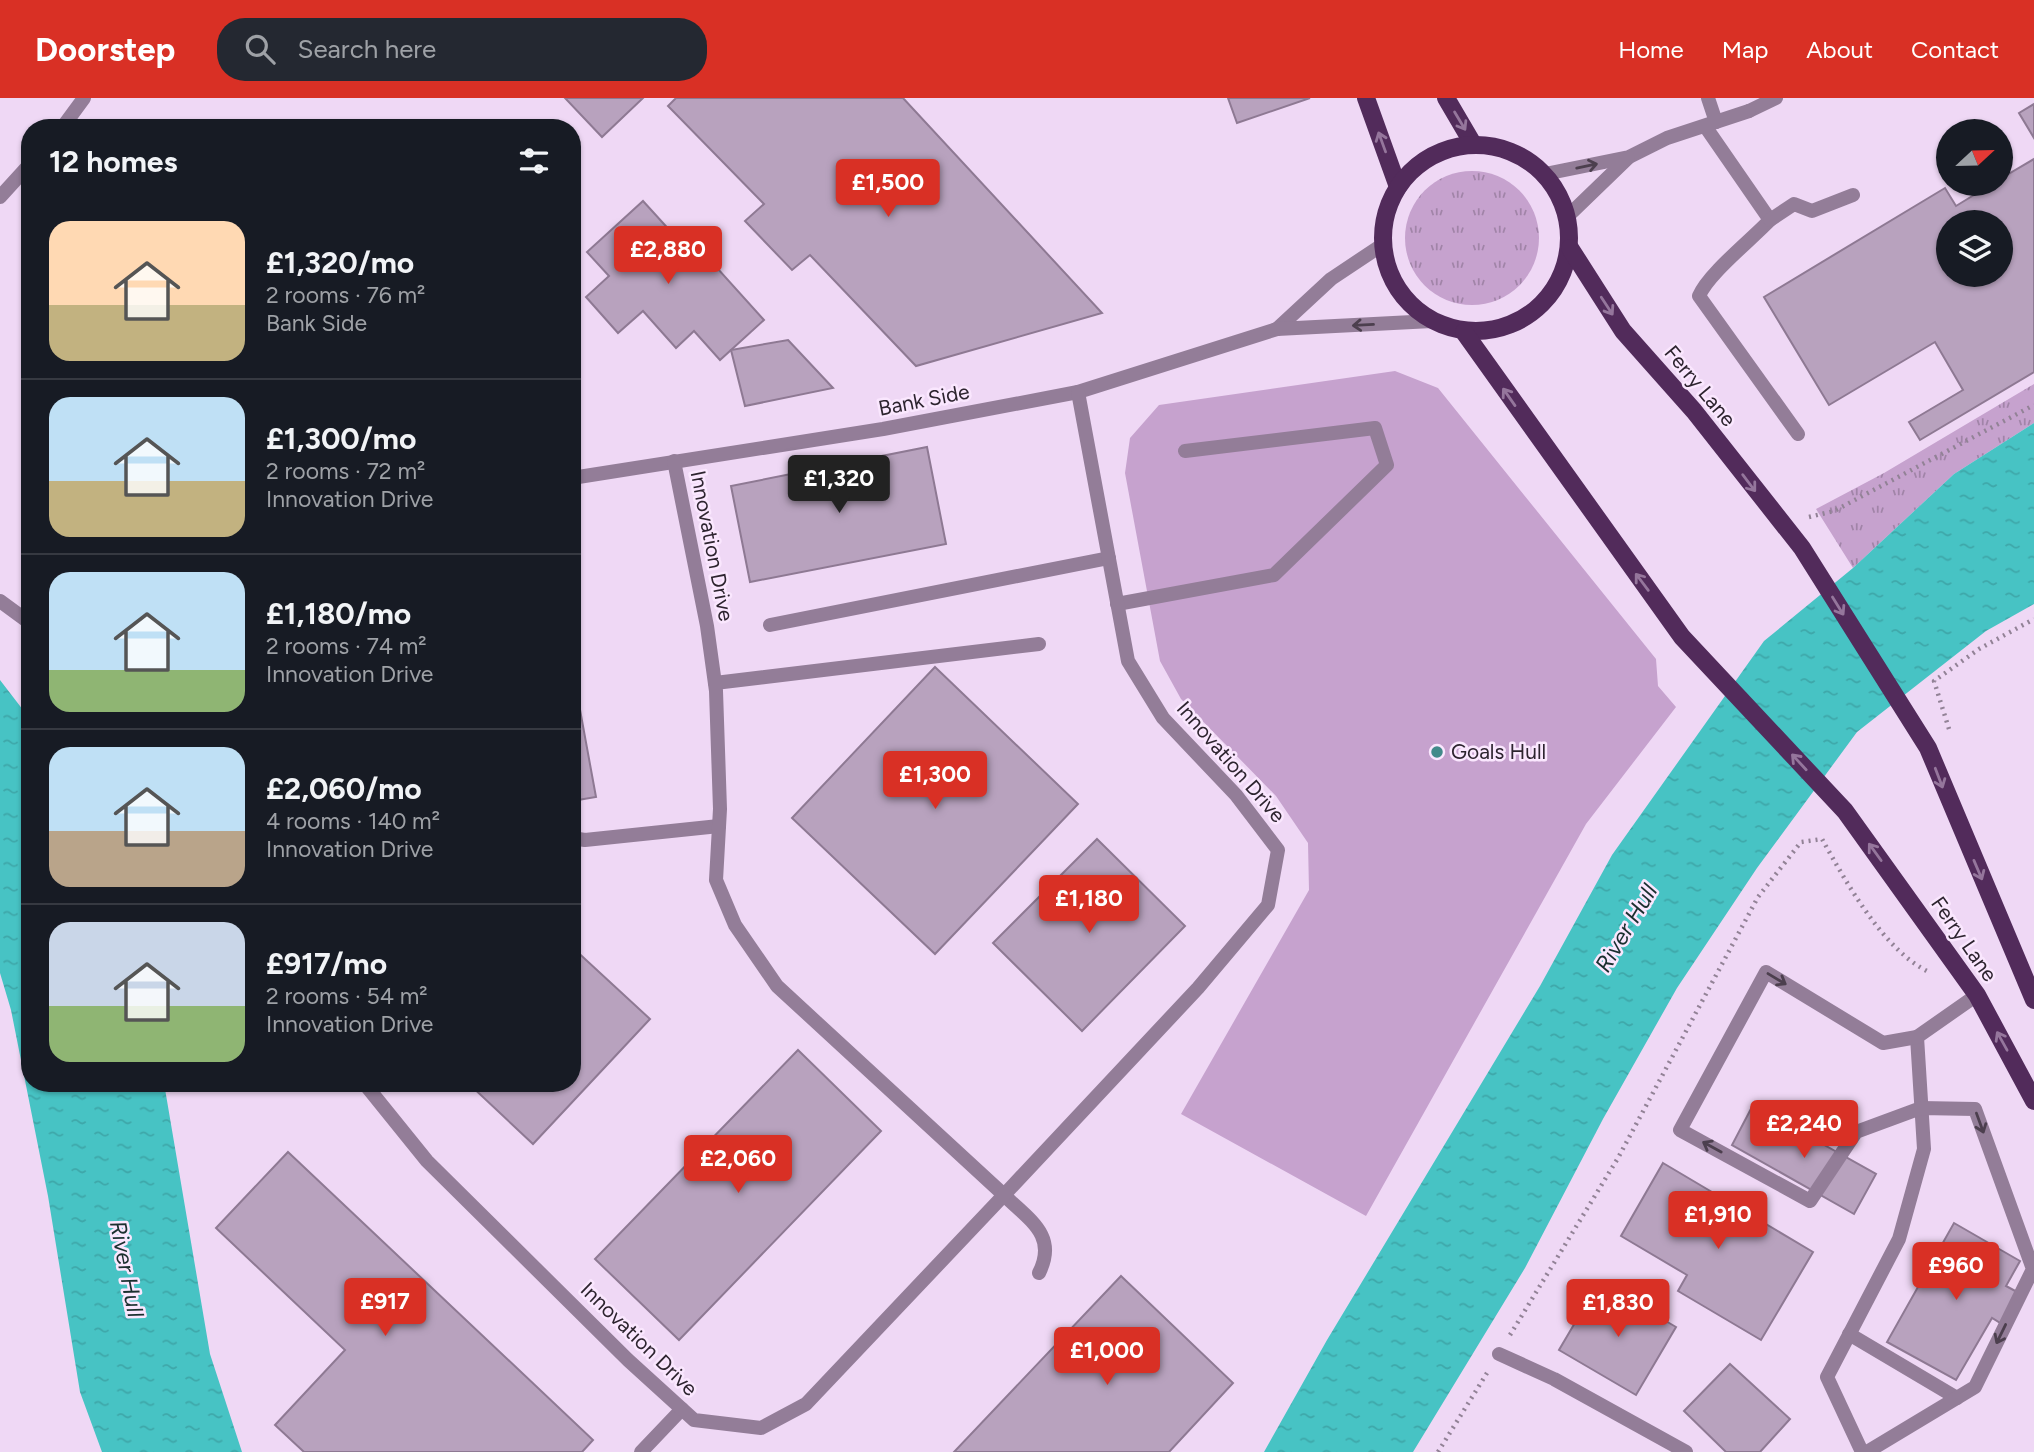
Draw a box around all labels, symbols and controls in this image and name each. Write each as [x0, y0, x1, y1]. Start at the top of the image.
search box [217, 18, 707, 81]
text: Doorstep [35, 30, 175, 69]
icon: search [241, 30, 279, 68]
text: Search here [297, 33, 436, 65]
text: Home [1618, 35, 1684, 64]
text: Map [1722, 35, 1768, 64]
text: About [1806, 35, 1873, 64]
text: Contact [1911, 35, 1999, 64]
one-way arrow [1453, 111, 1467, 131]
north arrow [1936, 119, 2012, 196]
map controls [1936, 119, 2013, 287]
one-way arrow [1375, 132, 1387, 154]
icon: filters [515, 142, 553, 180]
text: 12 homes [49, 143, 177, 180]
one-way arrow [1575, 158, 1598, 172]
pin: £1,500 [831, 159, 945, 219]
text: £1,500 [852, 168, 924, 196]
button: layers [1936, 210, 2013, 287]
pin: £2,880 [611, 226, 725, 286]
text: £2,880 [630, 235, 706, 263]
text: £1,320/mo [266, 244, 414, 281]
icon: home [105, 249, 189, 333]
text: 2 rooms · 76 m² [266, 281, 425, 309]
one-way arrow [1599, 296, 1614, 315]
text: Bank Side [266, 309, 367, 337]
one-way arrow [1353, 319, 1375, 332]
street label: Ferry Lane [1659, 340, 1741, 431]
street label: Bank Side [876, 378, 972, 421]
one-way arrow [1502, 388, 1516, 407]
text: £1,300/mo [266, 420, 416, 457]
icon: home [105, 425, 189, 509]
pin: £1,320 [782, 456, 896, 515]
text: 2 rooms · 72 m² [266, 457, 425, 485]
text: £1,320 [804, 464, 874, 492]
street label: Innovation Drive [686, 468, 739, 623]
one-way arrow [1742, 473, 1757, 491]
text: Innovation Drive [266, 485, 433, 513]
one-way arrow [1634, 574, 1649, 592]
text: £1,180/mo [266, 595, 411, 632]
one-way arrow [1831, 595, 1845, 615]
icon: home [105, 600, 189, 684]
text: 2 rooms · 74 m² [266, 632, 427, 660]
text: Innovation Drive [266, 660, 433, 688]
street label: Innovation Drive [1172, 696, 1291, 828]
place label: Goals Hull [1451, 739, 1546, 764]
marker: Goals Hull [1429, 744, 1445, 760]
pin: £1,300 [878, 752, 992, 811]
one-way arrow [1790, 753, 1807, 770]
text: £1,300 [899, 760, 971, 788]
one-way arrow [1934, 766, 1946, 788]
text: £2,060/mo [266, 770, 422, 807]
icon: home [105, 775, 189, 859]
text: 4 rooms · 140 m² [266, 807, 440, 835]
text: Innovation Drive [266, 835, 433, 863]
one-way arrow [1868, 843, 1882, 862]
one-way arrow [1972, 859, 1985, 881]
pin: £1,180 [1032, 876, 1146, 935]
water label: River Hull [1589, 878, 1664, 977]
text: £1,180 [1055, 884, 1123, 912]
street label: Ferry Lane [1926, 891, 2003, 986]
text: £917/mo [266, 945, 387, 982]
icon: home [105, 950, 189, 1034]
one-way arrow [1766, 972, 1786, 986]
text: 2 rooms · 54 m² [266, 982, 428, 1010]
text: Innovation Drive [266, 1010, 433, 1038]
one-way arrow [1995, 1031, 2009, 1051]
pin: £2,240 [1747, 1100, 1861, 1160]
text: £2,240 [1766, 1109, 1842, 1137]
one-way arrow [1975, 1111, 1987, 1133]
pin: £2,060 [681, 1136, 795, 1195]
one-way arrow [1702, 1140, 1722, 1154]
text: £2,060 [700, 1144, 776, 1172]
pin: £1,910 [1661, 1192, 1775, 1251]
text: £1,910 [1684, 1200, 1752, 1228]
water label: River Hull [104, 1218, 150, 1321]
pin: £960 [1915, 1242, 1997, 1302]
text: £960 [1928, 1251, 1984, 1279]
street label: Innovation Drive [576, 1277, 703, 1401]
pin: £917 [344, 1278, 426, 1338]
pin: £1,830 [1561, 1280, 1675, 1339]
text: £917 [360, 1287, 410, 1315]
text: £1,830 [1582, 1288, 1654, 1316]
one-way arrow [1994, 1323, 2007, 1344]
pin: £1,000 [1050, 1328, 1164, 1387]
text: £1,000 [1070, 1336, 1144, 1364]

